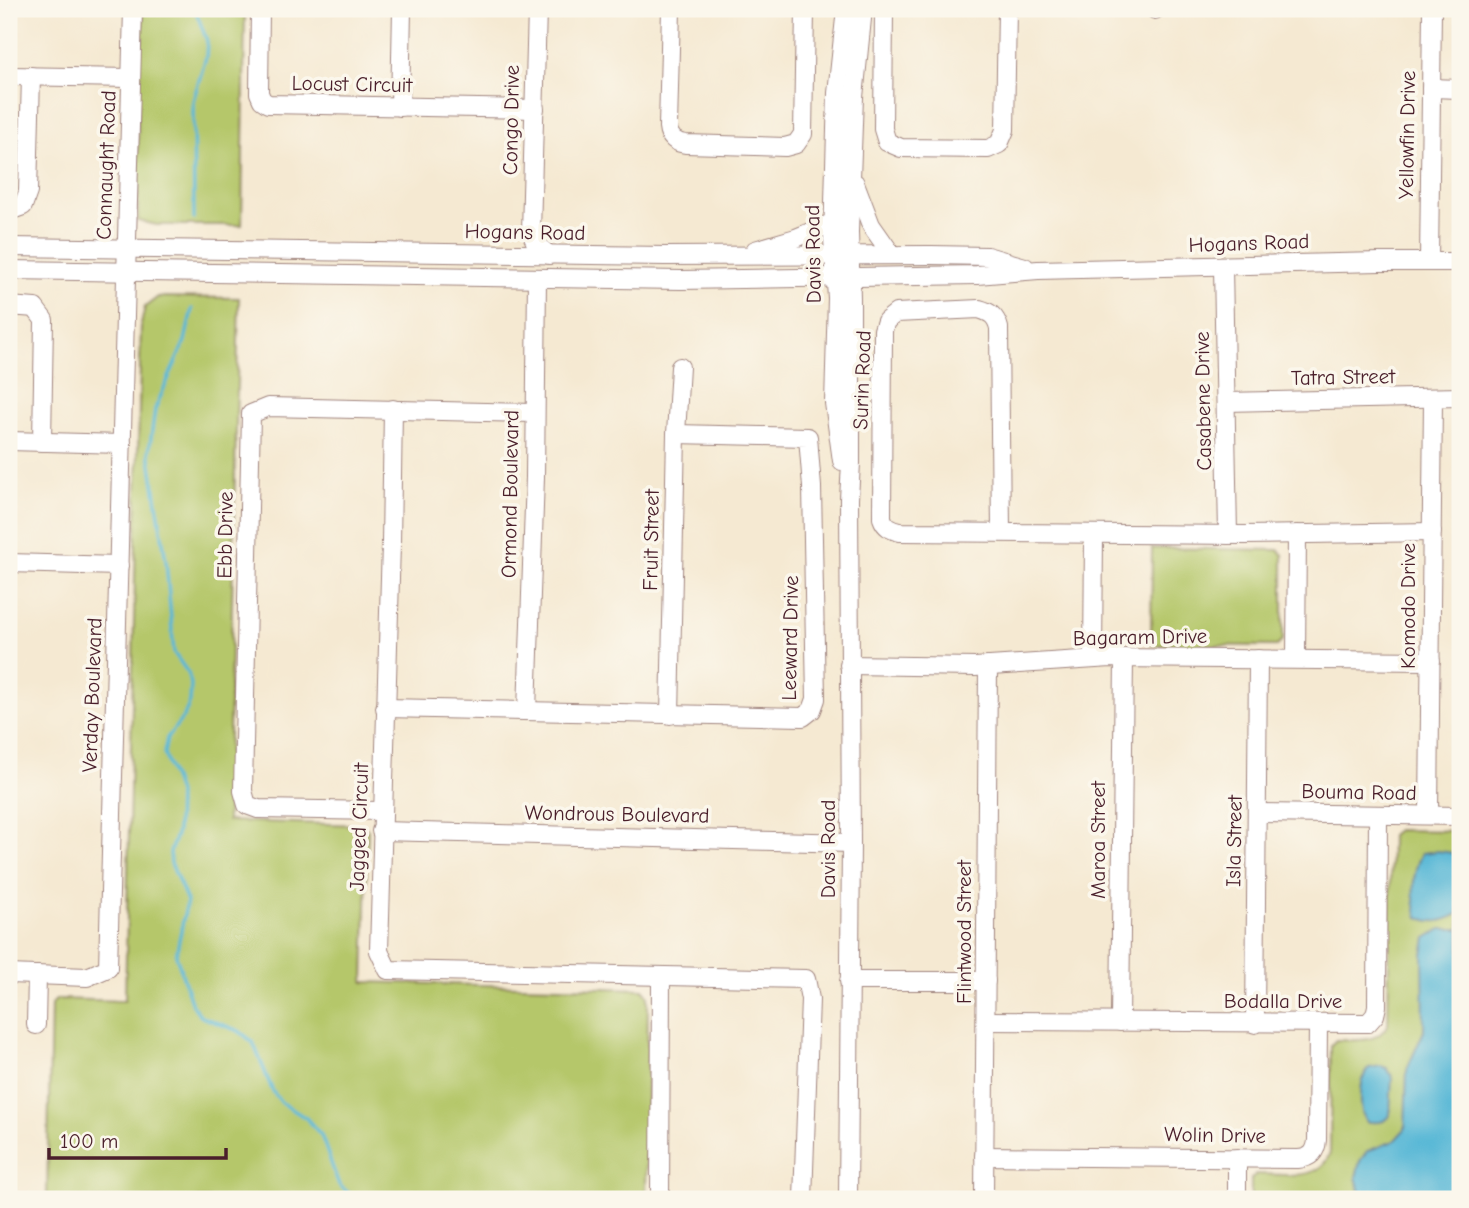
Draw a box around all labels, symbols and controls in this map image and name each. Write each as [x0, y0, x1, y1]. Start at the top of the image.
street label: Congo Drive [498, 65, 524, 175]
street label: Yellowfin Drive [1394, 70, 1420, 200]
street label: Locust Circuit [291, 71, 414, 97]
street label: Connaught Road [91, 90, 121, 240]
street label: Davis Road [800, 204, 826, 304]
street label: Hogans Road [464, 219, 586, 245]
street label: Hogans Road [1188, 229, 1310, 257]
street label: Surin Road [848, 330, 876, 430]
street label: Casabene Drive [1190, 331, 1216, 471]
street label: Tatra Street [1291, 364, 1396, 390]
street label: Ormond Boulevard [497, 410, 523, 578]
street label: Fruit Street [638, 488, 664, 591]
street label: Ebb Drive [212, 491, 238, 579]
street label: Komodo Drive [1396, 543, 1420, 669]
street label: Leeward Drive [777, 575, 803, 701]
street label: Verday Boulevard [77, 617, 107, 773]
street label: Bagaram Drive [1073, 624, 1207, 650]
street label: Jagged Circuit [345, 761, 373, 892]
street label: Bouma Road [1301, 779, 1417, 805]
street label: Maroa Street [1086, 780, 1110, 899]
street label: Isla Street [1221, 794, 1247, 887]
street label: Wondrous Boulevard [524, 800, 710, 828]
street label: Davis Road [816, 800, 840, 898]
street label: Flintwood Street [952, 859, 976, 1004]
street label: Bodalla Drive [1224, 989, 1342, 1013]
scale bar [49, 1117, 226, 1161]
street label: Wolin Drive [1164, 1122, 1266, 1148]
text: 100 m [60, 1129, 118, 1153]

